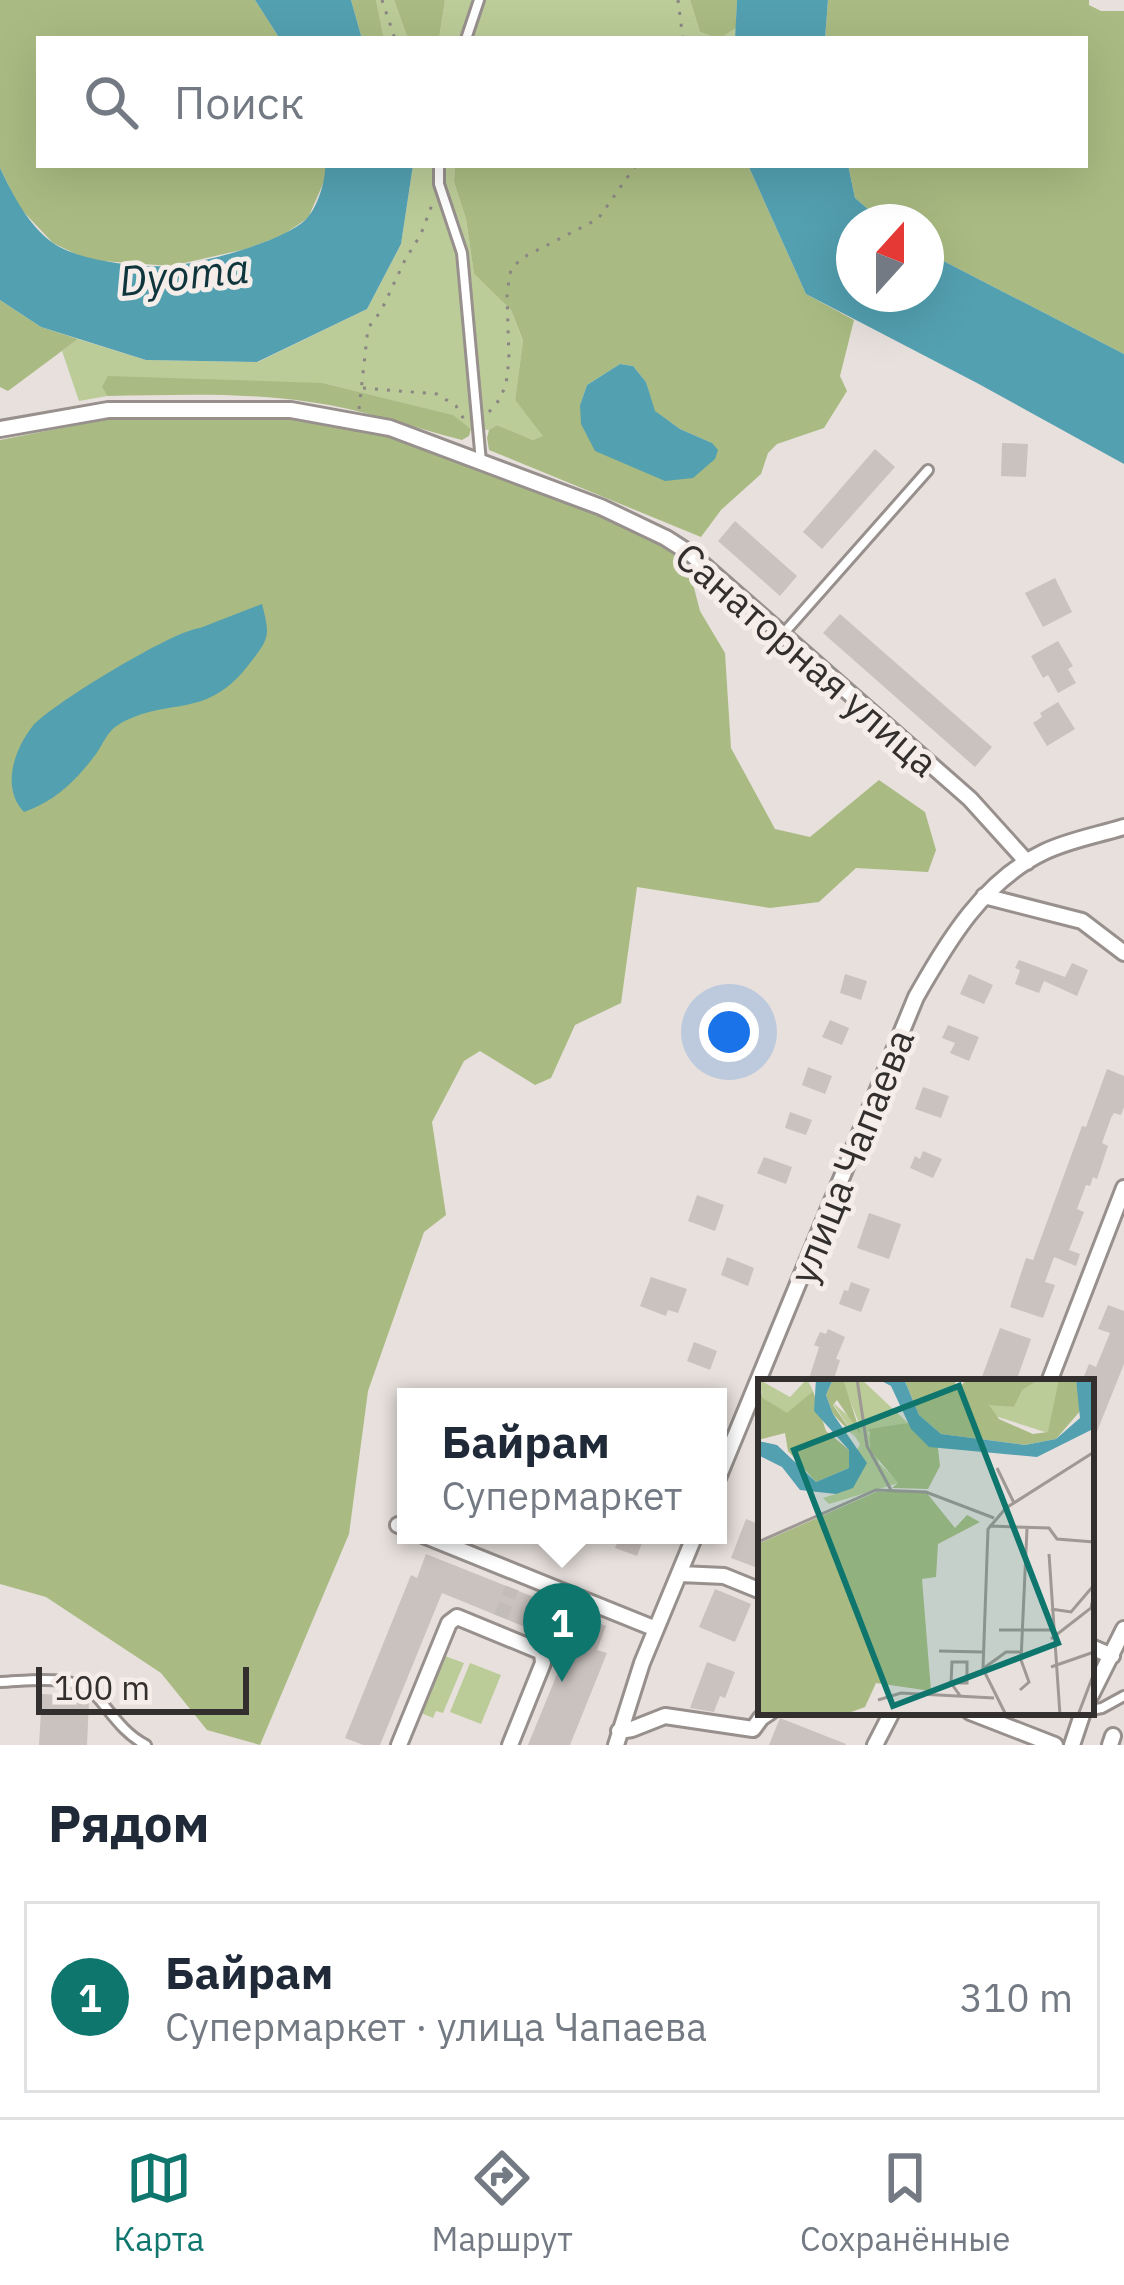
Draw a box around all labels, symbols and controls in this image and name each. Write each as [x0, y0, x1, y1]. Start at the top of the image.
search box [36, 36, 1088, 168]
icon: search [78, 69, 144, 135]
text: Поиск [174, 73, 304, 131]
north arrow [836, 204, 944, 312]
water label: Dyoma [116, 240, 252, 308]
street label: Санаторная улица [665, 531, 949, 787]
your location [699, 1002, 759, 1062]
street label: улица Чапаева [777, 1021, 925, 1291]
inset map [758, 1379, 1094, 1715]
popup [397, 1388, 727, 1544]
text: Байрам [442, 1412, 610, 1470]
text: Супермаркет [442, 1470, 682, 1521]
pin: 1 [523, 1583, 601, 1682]
scale bar [36, 1661, 249, 1714]
text: 100 m [54, 1666, 150, 1709]
text: Рядом [48, 1790, 210, 1856]
text: Байрам [165, 1943, 333, 2001]
text: 1 [78, 1972, 102, 2023]
text: 310 m [960, 1972, 1073, 2023]
text: Супермаркет · улица Чапаева [165, 2001, 707, 2052]
tab: Карта [114, 2145, 204, 2260]
tab: Маршрут [432, 2145, 573, 2260]
tab: Сохранённые [800, 2145, 1010, 2260]

